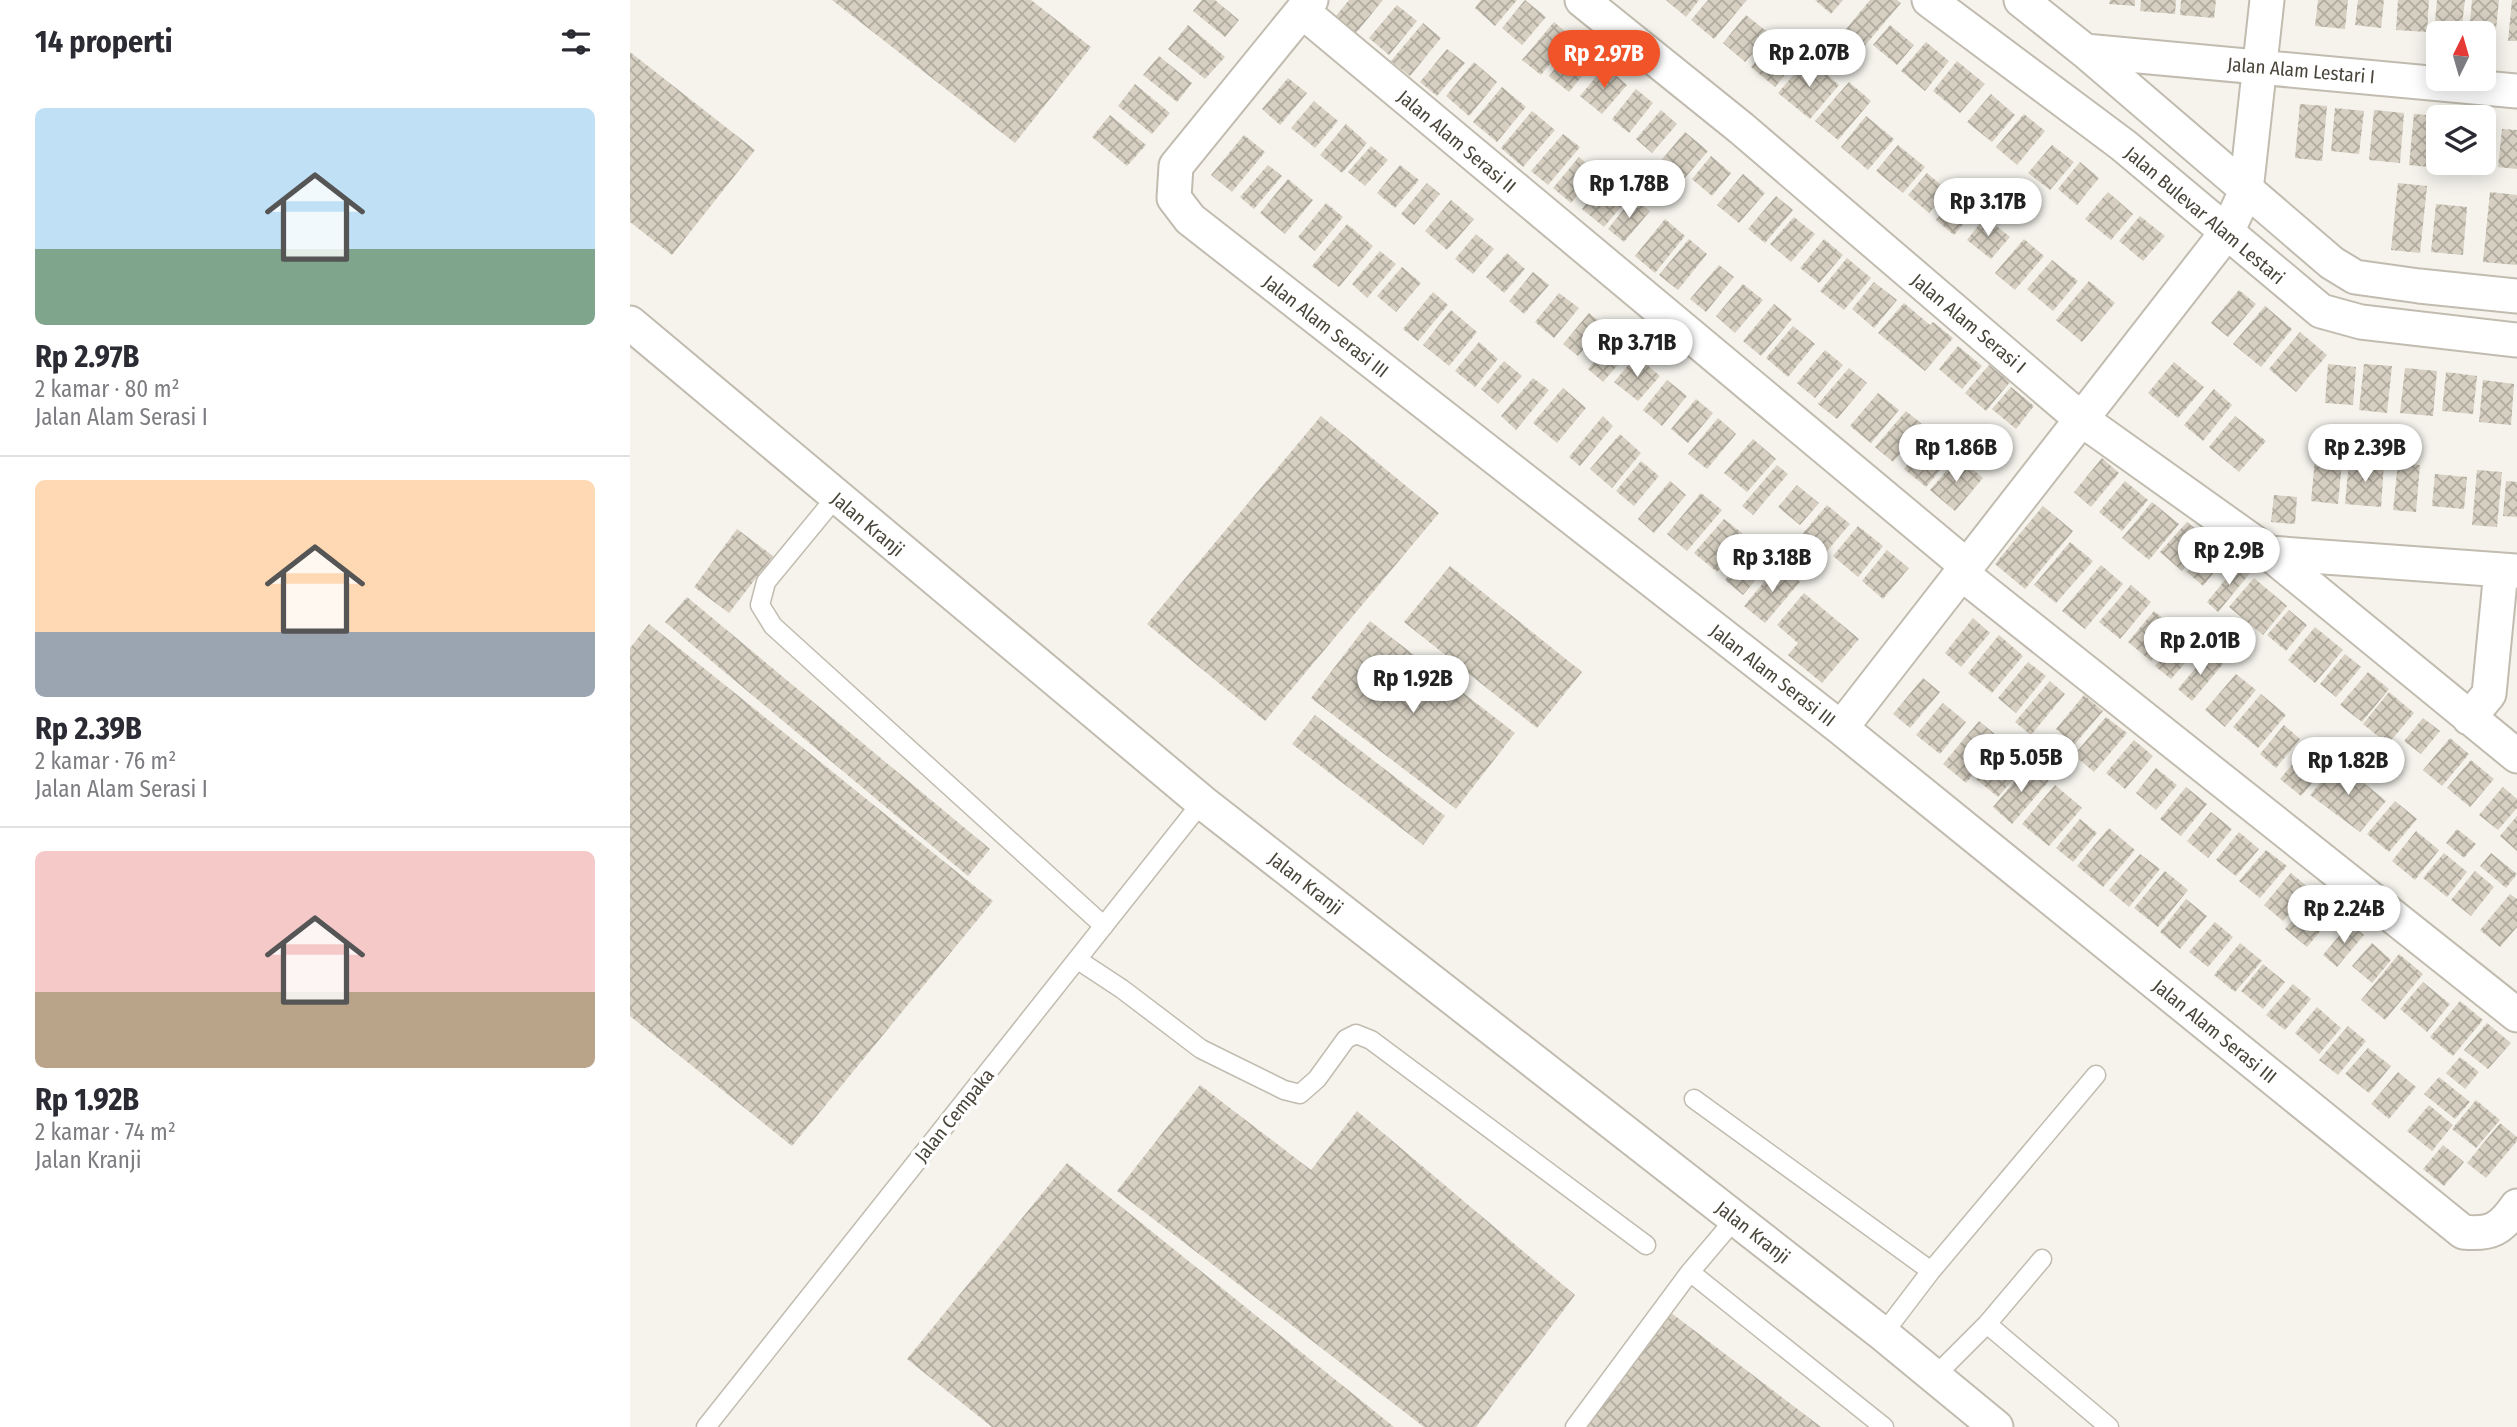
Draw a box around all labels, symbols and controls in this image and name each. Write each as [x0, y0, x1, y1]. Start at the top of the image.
north arrow [2426, 21, 2496, 91]
map controls [2426, 21, 2496, 175]
icon: filters [557, 23, 595, 61]
text: 14 properti [35, 24, 173, 60]
pin: Rp 2.07B [1737, 29, 1881, 89]
pin: Rp 2.97B [1532, 31, 1676, 90]
text: Rp 2.07B [1769, 38, 1849, 66]
text: Rp 2.97B [1564, 39, 1644, 67]
street label: Jalan Alam Lestari I [2226, 53, 2376, 88]
street label: Jalan Alam Serasi II [1393, 85, 1521, 198]
button: layers [2426, 105, 2496, 175]
street label: Jalan Bulevar Alam Lestari [2120, 142, 2289, 289]
icon: home [252, 154, 378, 280]
pin: Rp 1.78B [1557, 160, 1701, 220]
text: Rp 1.78B [1589, 169, 1669, 197]
pin: Rp 3.17B [1916, 178, 2060, 238]
text: Rp 3.17B [1950, 187, 2026, 215]
street label: Jalan Alam Serasi I [1907, 269, 2031, 378]
street label: Jalan Alam Serasi III [1258, 270, 1393, 382]
pin: Rp 3.71B [1565, 320, 1709, 379]
text: Rp 3.71B [1598, 328, 1676, 356]
text: Rp 2.97B [35, 339, 139, 375]
text: 2 kamar · 80 m² [35, 375, 180, 403]
text: Jalan Alam Serasi I [35, 403, 208, 431]
pin: Rp 1.86B [1884, 424, 2028, 484]
pin: Rp 2.39B [2293, 424, 2437, 484]
text: Rp 1.86B [1915, 433, 1997, 461]
text: Rp 2.39B [2324, 433, 2406, 461]
street label: Jalan Kranji [827, 487, 909, 561]
icon: home [252, 526, 378, 652]
pin: Rp 2.9B [2164, 528, 2294, 587]
pin: Rp 3.18B [1700, 534, 1844, 594]
text: Rp 2.9B [2194, 536, 2264, 564]
text: Rp 3.18B [1733, 543, 1811, 571]
pin: Rp 2.01B [2128, 618, 2272, 677]
street label: Jalan Alam Serasi III [1705, 619, 1840, 731]
text: Rp 2.01B [2160, 626, 2240, 654]
pin: Rp 1.92B [1341, 656, 1485, 715]
text: Rp 1.92B [1373, 664, 1453, 692]
text: Rp 2.39B [35, 711, 142, 747]
pin: Rp 5.05B [1949, 734, 2093, 794]
pin: Rp 1.82B [2276, 738, 2420, 797]
text: Rp 5.05B [1979, 743, 2063, 771]
text: Rp 1.82B [2308, 746, 2388, 774]
text: 2 kamar · 76 m² [35, 747, 176, 775]
text: Jalan Alam Serasi I [35, 775, 208, 803]
street label: Jalan Kranji [1264, 847, 1347, 920]
pin: Rp 2.24B [2272, 886, 2416, 945]
text: Rp 2.24B [2304, 894, 2384, 922]
icon: home [252, 897, 378, 1023]
street label: Jalan Alam Serasi III [2148, 974, 2281, 1088]
street label: Jalan Cempaka [910, 1064, 999, 1167]
text: Rp 1.92B [35, 1082, 139, 1118]
text: 2 kamar · 74 m² [35, 1118, 176, 1146]
text: Jalan Kranji [35, 1146, 142, 1174]
street label: Jalan Kranji [1711, 1196, 1794, 1269]

